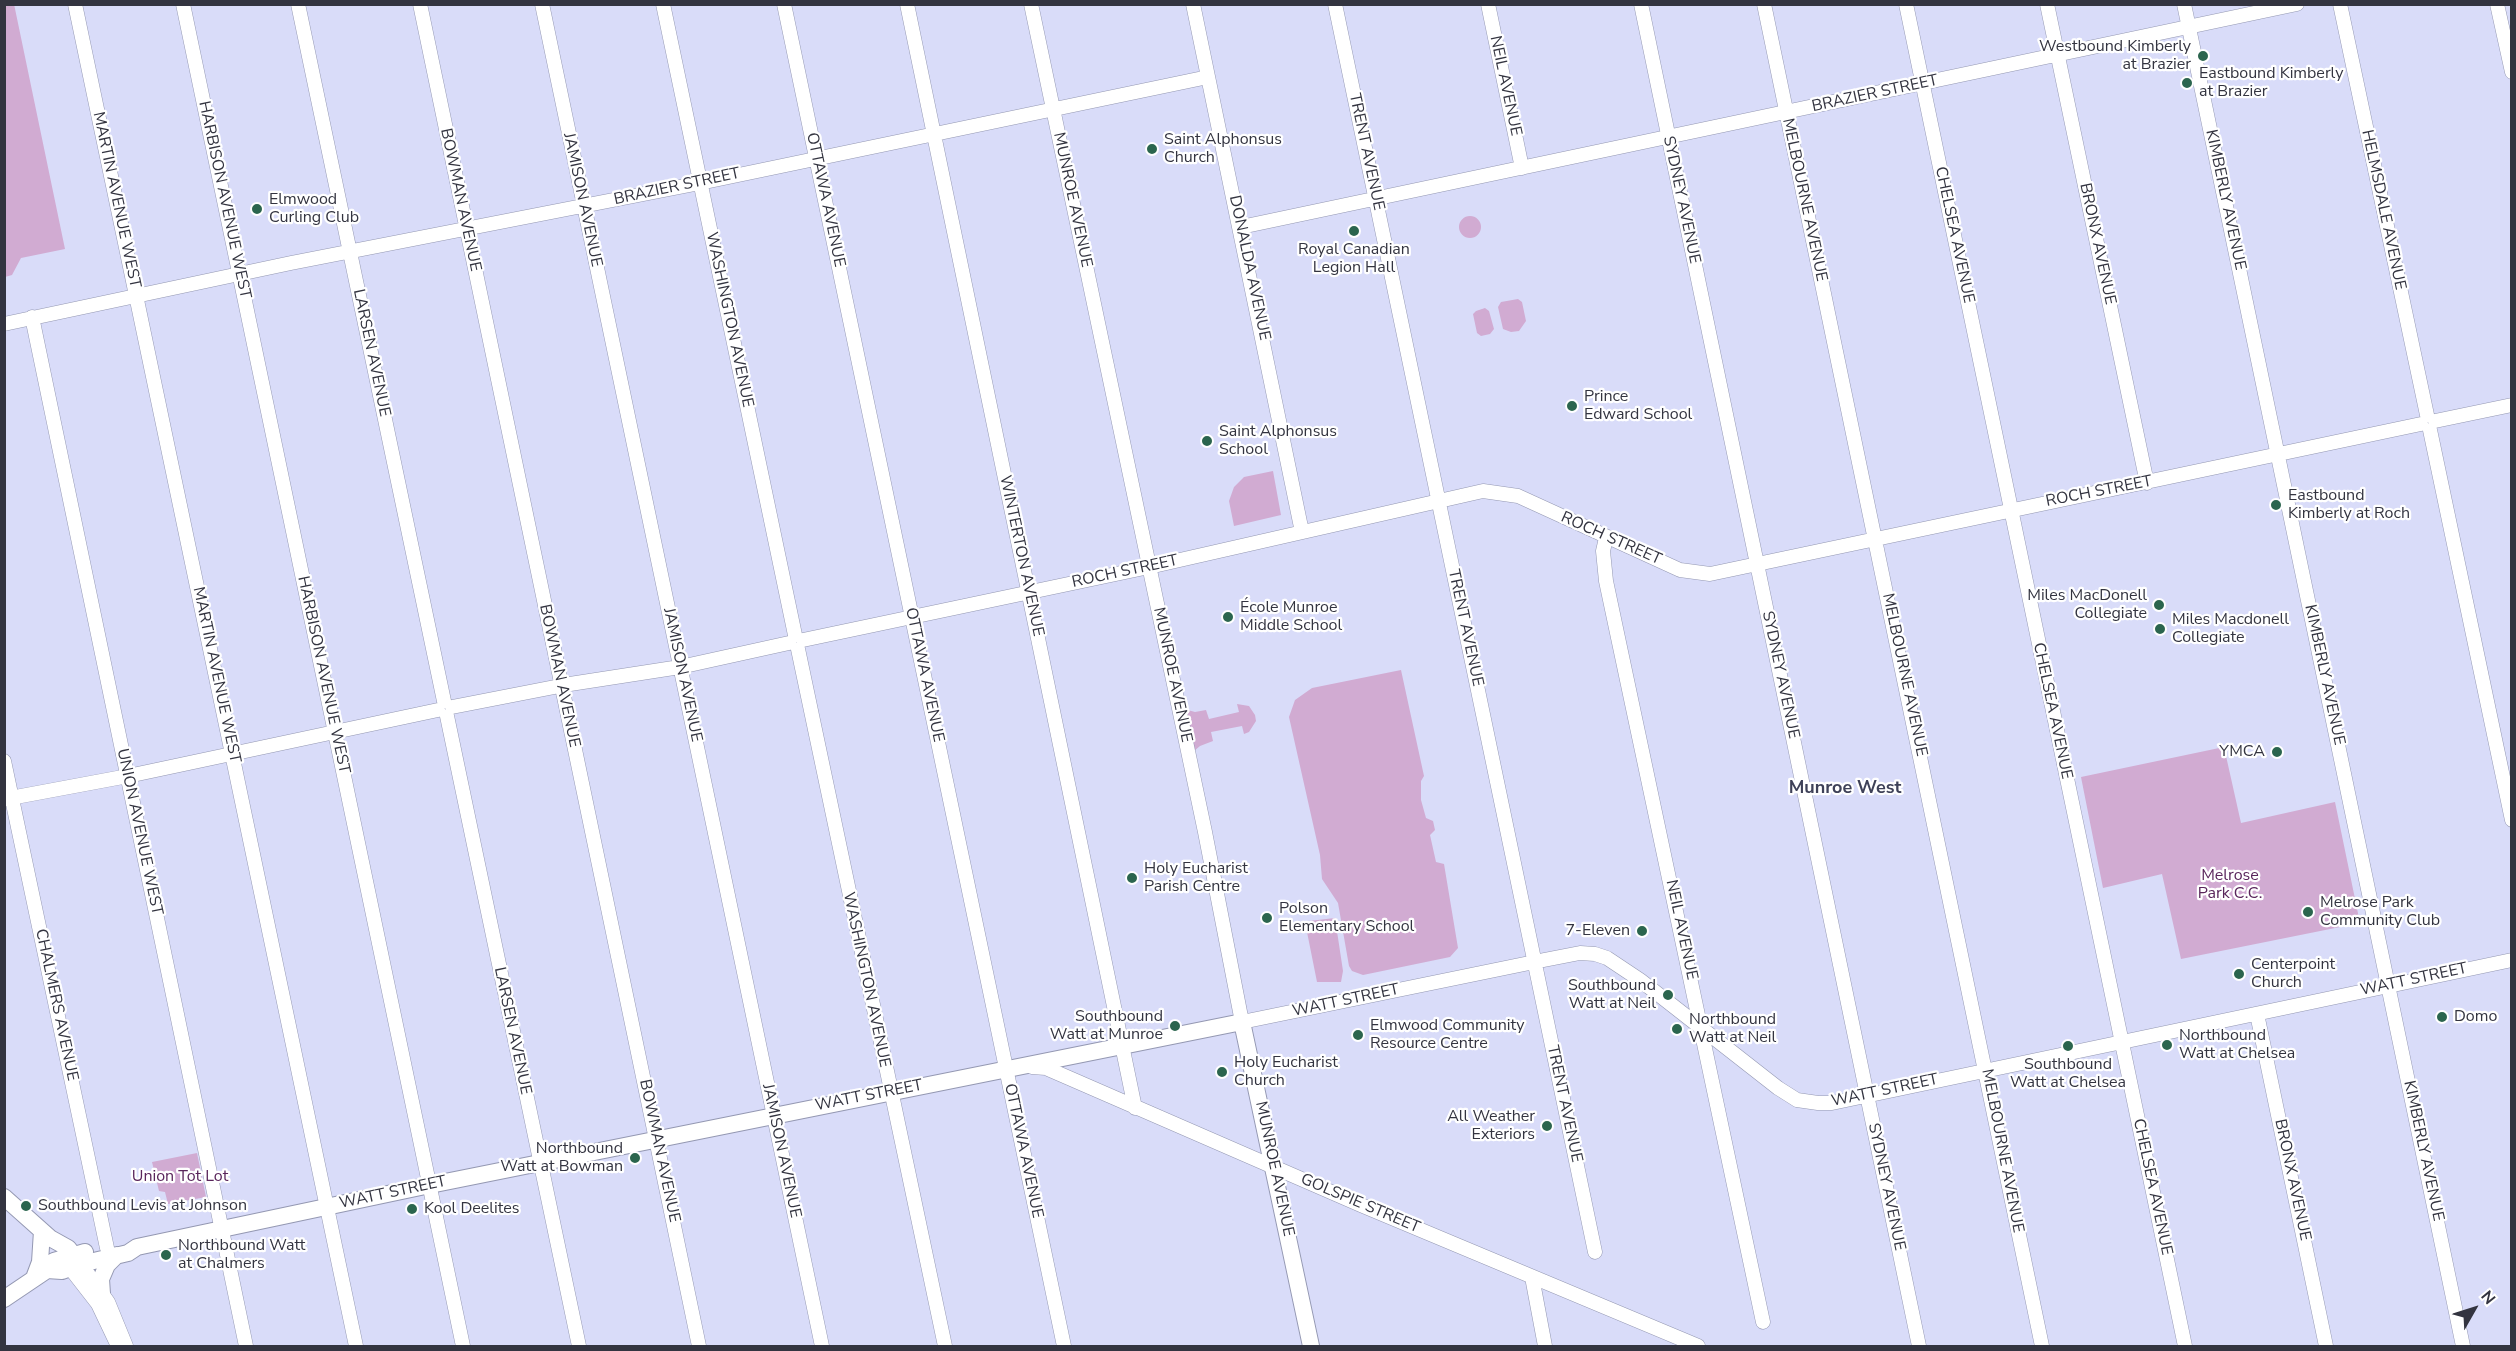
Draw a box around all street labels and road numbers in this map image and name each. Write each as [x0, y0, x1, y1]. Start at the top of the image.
street label: NEIL AVENUE [1485, 34, 1525, 138]
street label: BRAZIER STREET [1810, 71, 1940, 117]
street label: TRENT AVENUE [1344, 92, 1388, 212]
street label: HARBISON AVENUE WEST [194, 99, 254, 301]
street label: MARTIN AVENUE WEST [88, 110, 144, 290]
street label: MELBOURNE AVENUE [1777, 117, 1831, 283]
street label: BOWMAN AVENUE [435, 127, 485, 273]
street label: KIMBERLY AVENUE [2201, 128, 2249, 272]
street label: HELMSDALE AVENUE [2357, 128, 2409, 292]
street label: JAMISON AVENUE [558, 131, 606, 269]
street label: OTTAWA AVENUE [801, 131, 849, 269]
street label: MUNROE AVENUE [1048, 131, 1096, 269]
street label: SYDNEY AVENUE [1658, 134, 1704, 266]
street label: BRAZIER STREET [612, 164, 742, 210]
street label: CHELSEA AVENUE [1930, 165, 1978, 305]
street label: BRONX AVENUE [2075, 181, 2119, 307]
street label: DONALDA AVENUE [1224, 194, 1274, 342]
street label: WASHINGTON AVENUE [701, 231, 757, 409]
street label: LARSEN AVENUE [348, 288, 394, 418]
street label: ROCH STREET [2044, 472, 2154, 512]
street label: WINTERTON AVENUE [995, 474, 1047, 638]
street label: ROCH STREET [1558, 508, 1664, 570]
street label: ROCH STREET [1070, 551, 1180, 593]
street label: TRENT AVENUE [1443, 568, 1487, 688]
street label: HARBISON AVENUE WEST [293, 574, 353, 776]
street label: MARTIN AVENUE WEST [188, 585, 244, 765]
street label: MELBOURNE AVENUE [1877, 592, 1931, 758]
street label: BOWMAN AVENUE [534, 603, 584, 749]
street label: KIMBERLY AVENUE [2300, 603, 2348, 747]
street label: JAMISON AVENUE [658, 606, 706, 744]
street label: OTTAWA AVENUE [900, 606, 948, 744]
street label: MUNROE AVENUE [1148, 606, 1196, 744]
street label: SYDNEY AVENUE [1757, 609, 1803, 741]
street label: CHELSEA AVENUE [2028, 641, 2076, 781]
street label: UNION AVENUE WEST [112, 747, 166, 917]
street label: NEIL AVENUE [1661, 878, 1701, 982]
street label: WASHINGTON AVENUE [838, 891, 894, 1069]
street label: CHALMERS AVENUE [31, 927, 81, 1083]
street label: WATT STREET [2359, 959, 2469, 1001]
street label: LARSEN AVENUE [489, 966, 535, 1096]
street label: WATT STREET [1291, 980, 1401, 1022]
street label: TRENT AVENUE [1542, 1044, 1586, 1164]
street label: MELBOURNE AVENUE [1977, 1068, 2027, 1234]
street label: WATT STREET [1830, 1070, 1940, 1112]
street label: WATT STREET [814, 1076, 924, 1116]
street label: BOWMAN AVENUE [634, 1078, 684, 1224]
street label: KIMBERLY AVENUE [2399, 1079, 2447, 1223]
street label: JAMISON AVENUE [757, 1082, 805, 1220]
street label: OTTAWA AVENUE [999, 1082, 1047, 1220]
street label: MUNROE AVENUE [1250, 1100, 1298, 1238]
street label: CHELSEA AVENUE [2128, 1117, 2176, 1257]
street label: BRONX AVENUE [2270, 1117, 2314, 1243]
street label: SYDNEY AVENUE [1863, 1121, 1909, 1253]
street label: GOLSPIE STREET [1297, 1170, 1423, 1238]
street label: WATT STREET [338, 1172, 448, 1214]

